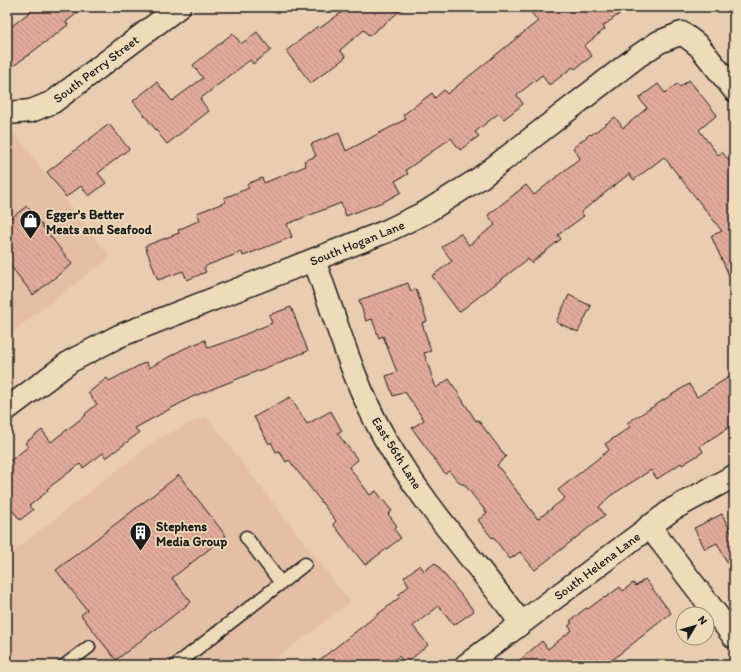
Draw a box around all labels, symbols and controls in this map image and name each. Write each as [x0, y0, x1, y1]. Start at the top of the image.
street label: South Perry Street [50, 32, 142, 106]
place label: Egger's Better Meats and Seafood [46, 207, 153, 237]
shop icon: Egger's Better Meats and Seafood [18, 208, 44, 241]
street label: South Hogan Lane [307, 217, 407, 269]
street label: East 56th Lane [369, 414, 425, 492]
place label: Stephens Media Group [156, 519, 227, 550]
building icon: Stephens Media Group [128, 520, 154, 553]
street label: South Helena Lane [551, 529, 643, 603]
north arrow [675, 606, 715, 646]
text: N [695, 613, 710, 627]

